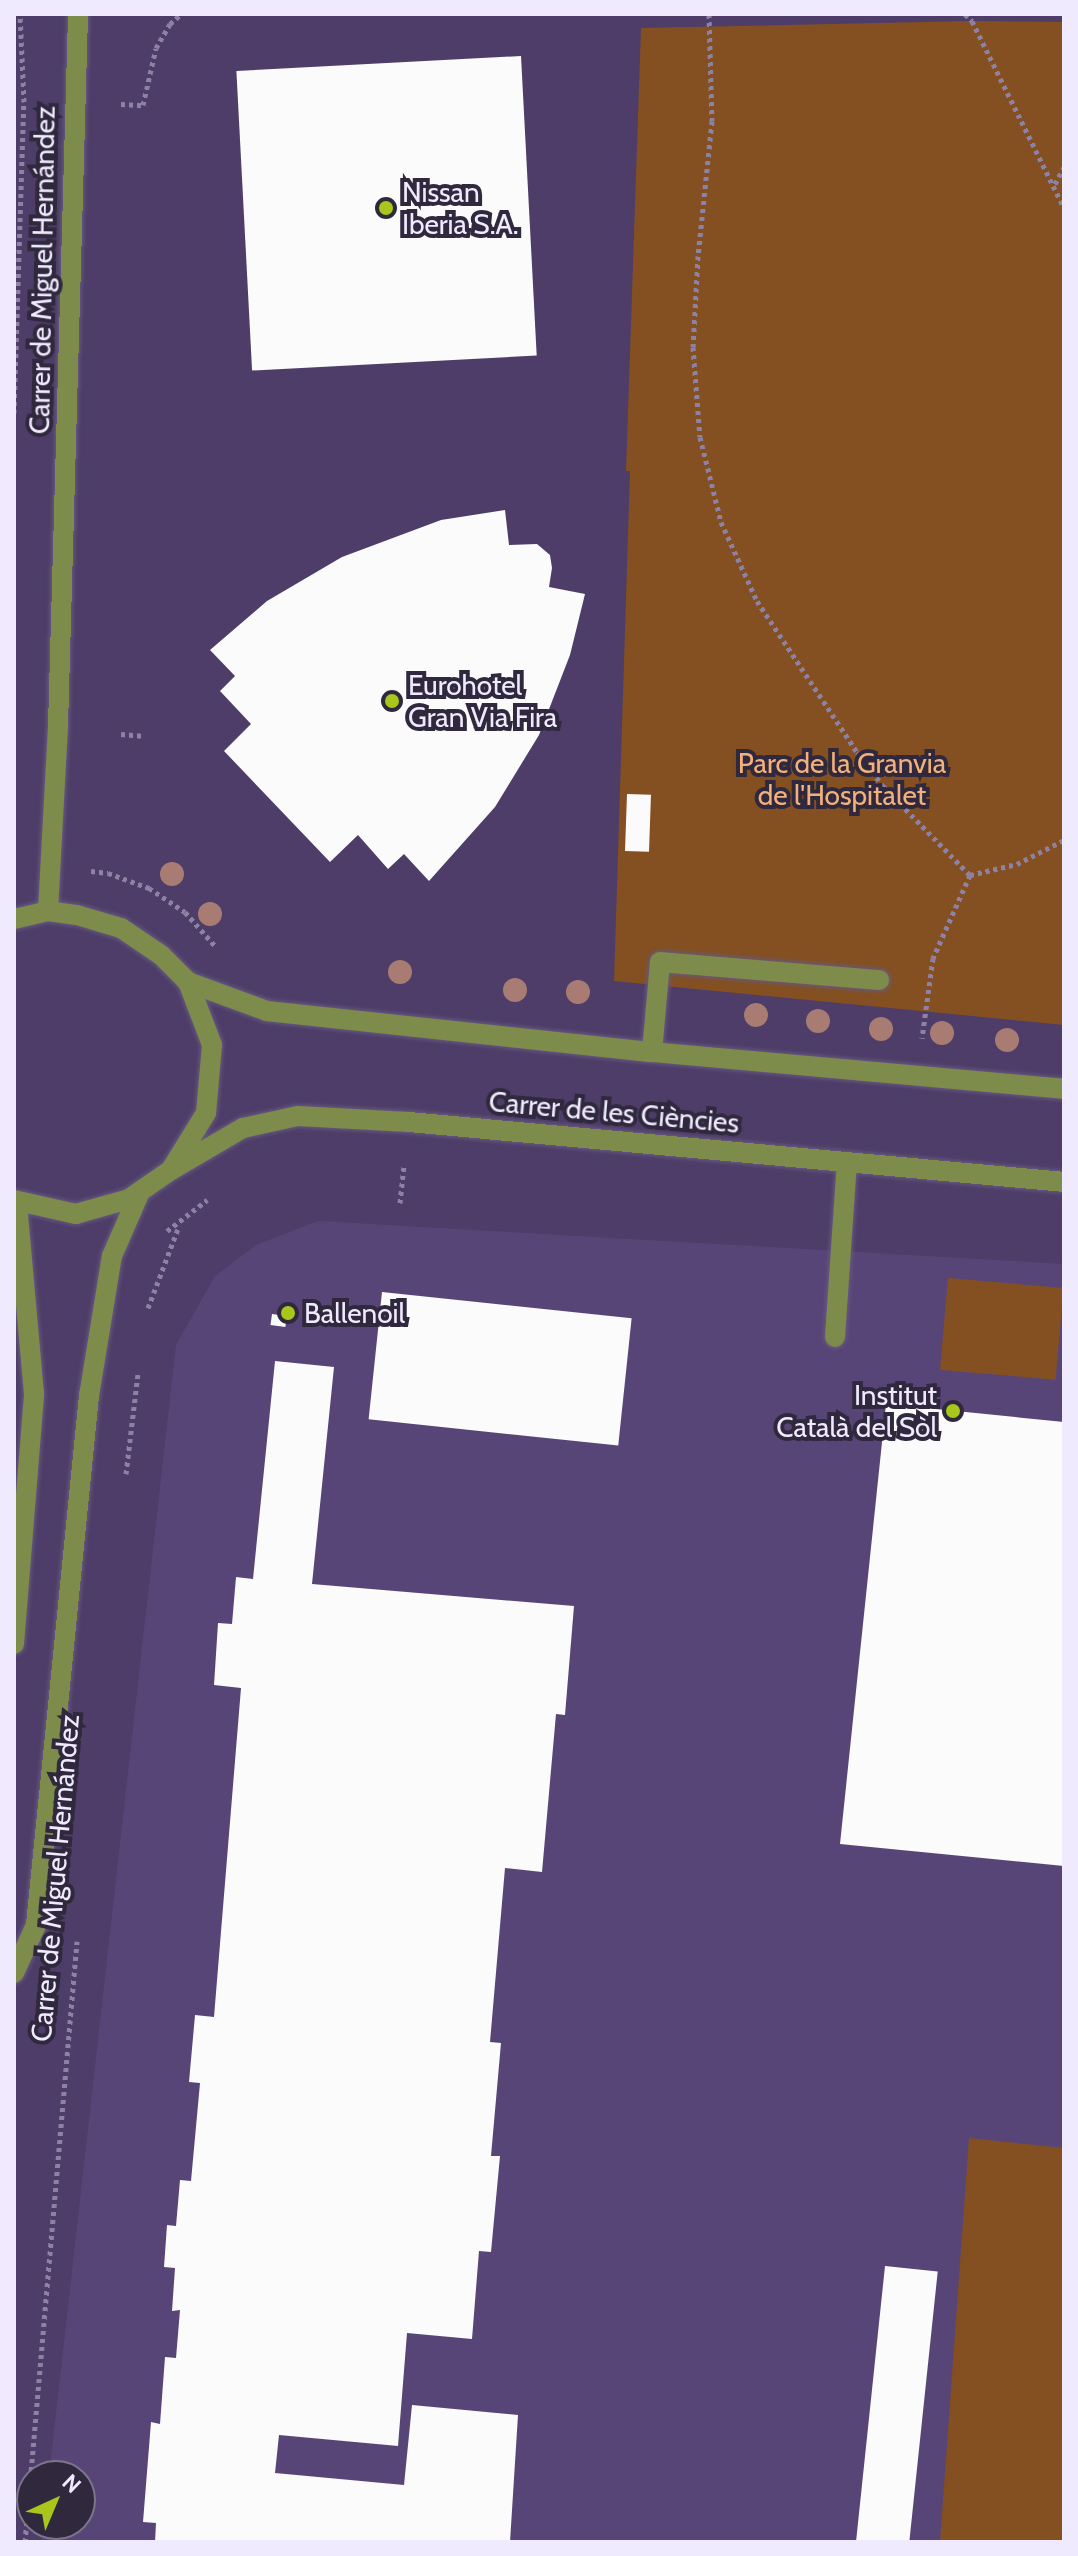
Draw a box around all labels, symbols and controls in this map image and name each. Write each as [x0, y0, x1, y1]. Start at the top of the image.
street label: Carrer de Miguel Hernández [22, 106, 62, 434]
place label: Nissan Iberia S.A. [402, 175, 519, 241]
marker: Nissan Iberia S.A. [377, 199, 395, 217]
place label: Eurohotel Gran Via Fira [408, 668, 557, 734]
marker: Eurohotel Gran Via Fira [383, 692, 401, 710]
park label: Parc de la Granvia de l'Hospitalet [738, 746, 946, 812]
street label: Carrer de les Ciències [488, 1084, 740, 1140]
place label: Ballenoil [304, 1296, 405, 1330]
marker: Ballenoil [279, 1304, 297, 1322]
place label: Institut Català del Sòl [776, 1378, 937, 1444]
marker: Institut Català del Sòl [944, 1402, 962, 1420]
street label: Carrer de Miguel Hernández [24, 1713, 86, 2043]
north arrow [16, 2460, 96, 2540]
text: N [57, 2469, 87, 2499]

